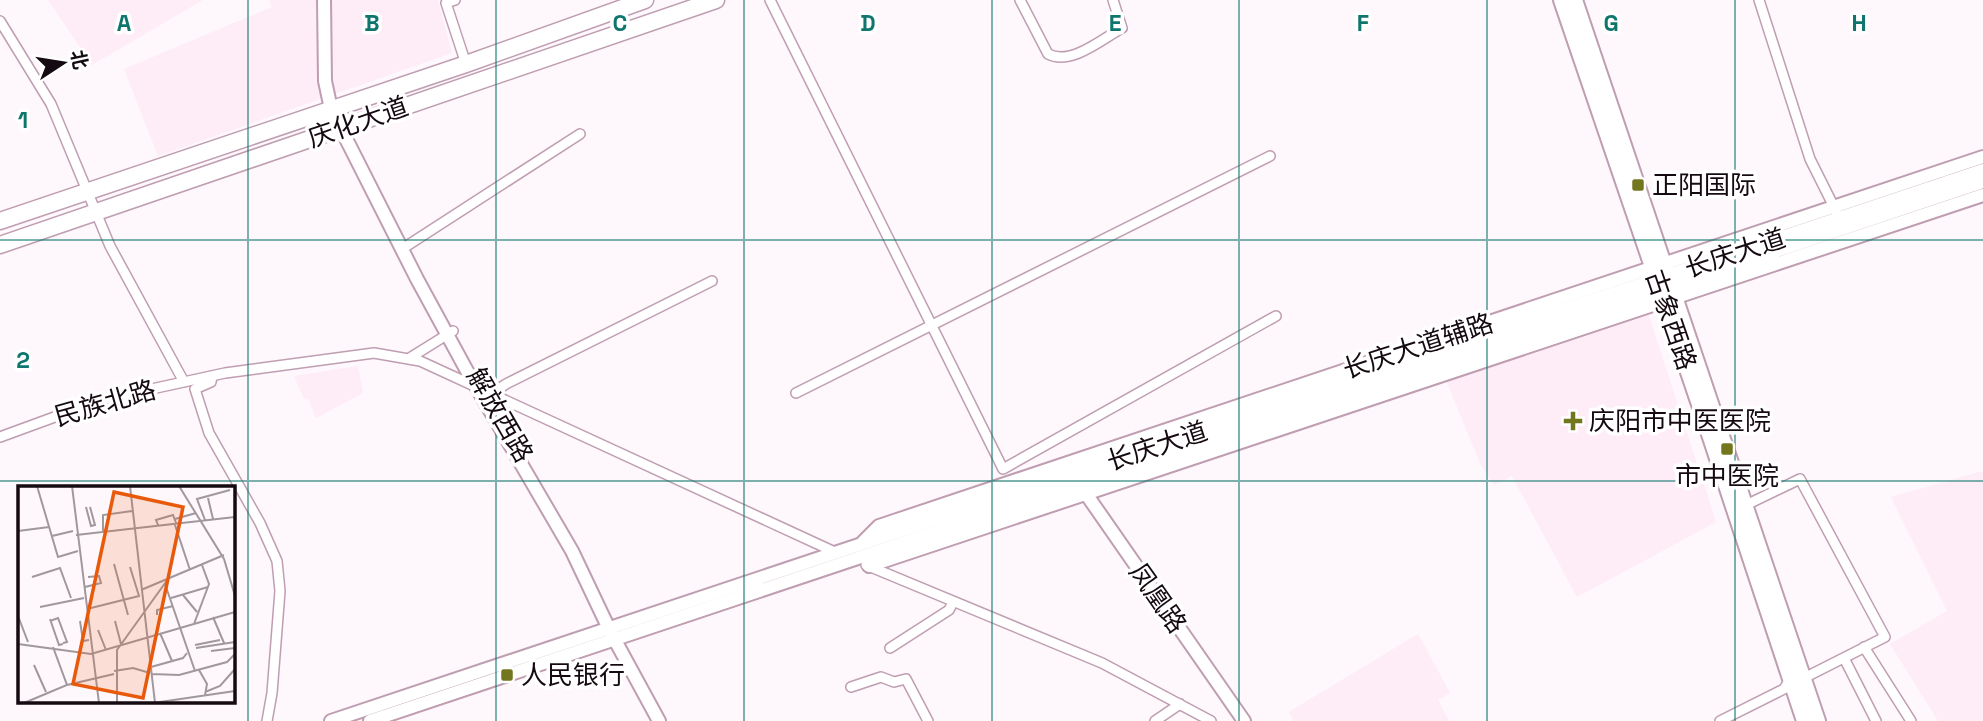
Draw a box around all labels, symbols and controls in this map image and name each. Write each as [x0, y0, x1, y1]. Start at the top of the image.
text: A [117, 8, 132, 38]
text: B [364, 8, 380, 38]
text: C [613, 8, 627, 38]
text: D [860, 8, 876, 38]
text: E [1109, 8, 1121, 38]
text: F [1357, 8, 1369, 38]
text: G [1603, 8, 1619, 38]
text: H [1851, 8, 1867, 38]
north arrow [28, 28, 98, 98]
text: 北 [65, 48, 93, 71]
street label: 庆化大道 [303, 89, 413, 155]
text: 1 [18, 105, 28, 135]
place label: 正阳国际 [1652, 168, 1756, 202]
marker: 正阳国际 [1630, 177, 1646, 193]
street label: 长庆大道 [1680, 221, 1790, 285]
street label: 古象西路 [1638, 265, 1704, 375]
street label: 长庆大道辅路 [1339, 306, 1497, 386]
text: 2 [16, 345, 30, 375]
street label: 解放西路 [459, 361, 541, 469]
street label: 民族北路 [50, 372, 160, 434]
place label: 庆阳市中医医院 [1589, 404, 1771, 438]
marker: 庆阳市中医医院 [1563, 411, 1583, 431]
street label: 长庆大道 [1102, 414, 1212, 478]
marker: 市中医院 [1719, 441, 1735, 457]
place label: 市中医院 [1675, 459, 1779, 493]
inset map [18, 486, 234, 704]
street label: 凤凰路 [1122, 556, 1194, 640]
place label: 人民银行 [521, 658, 625, 692]
marker: 人民银行 [499, 667, 515, 683]

